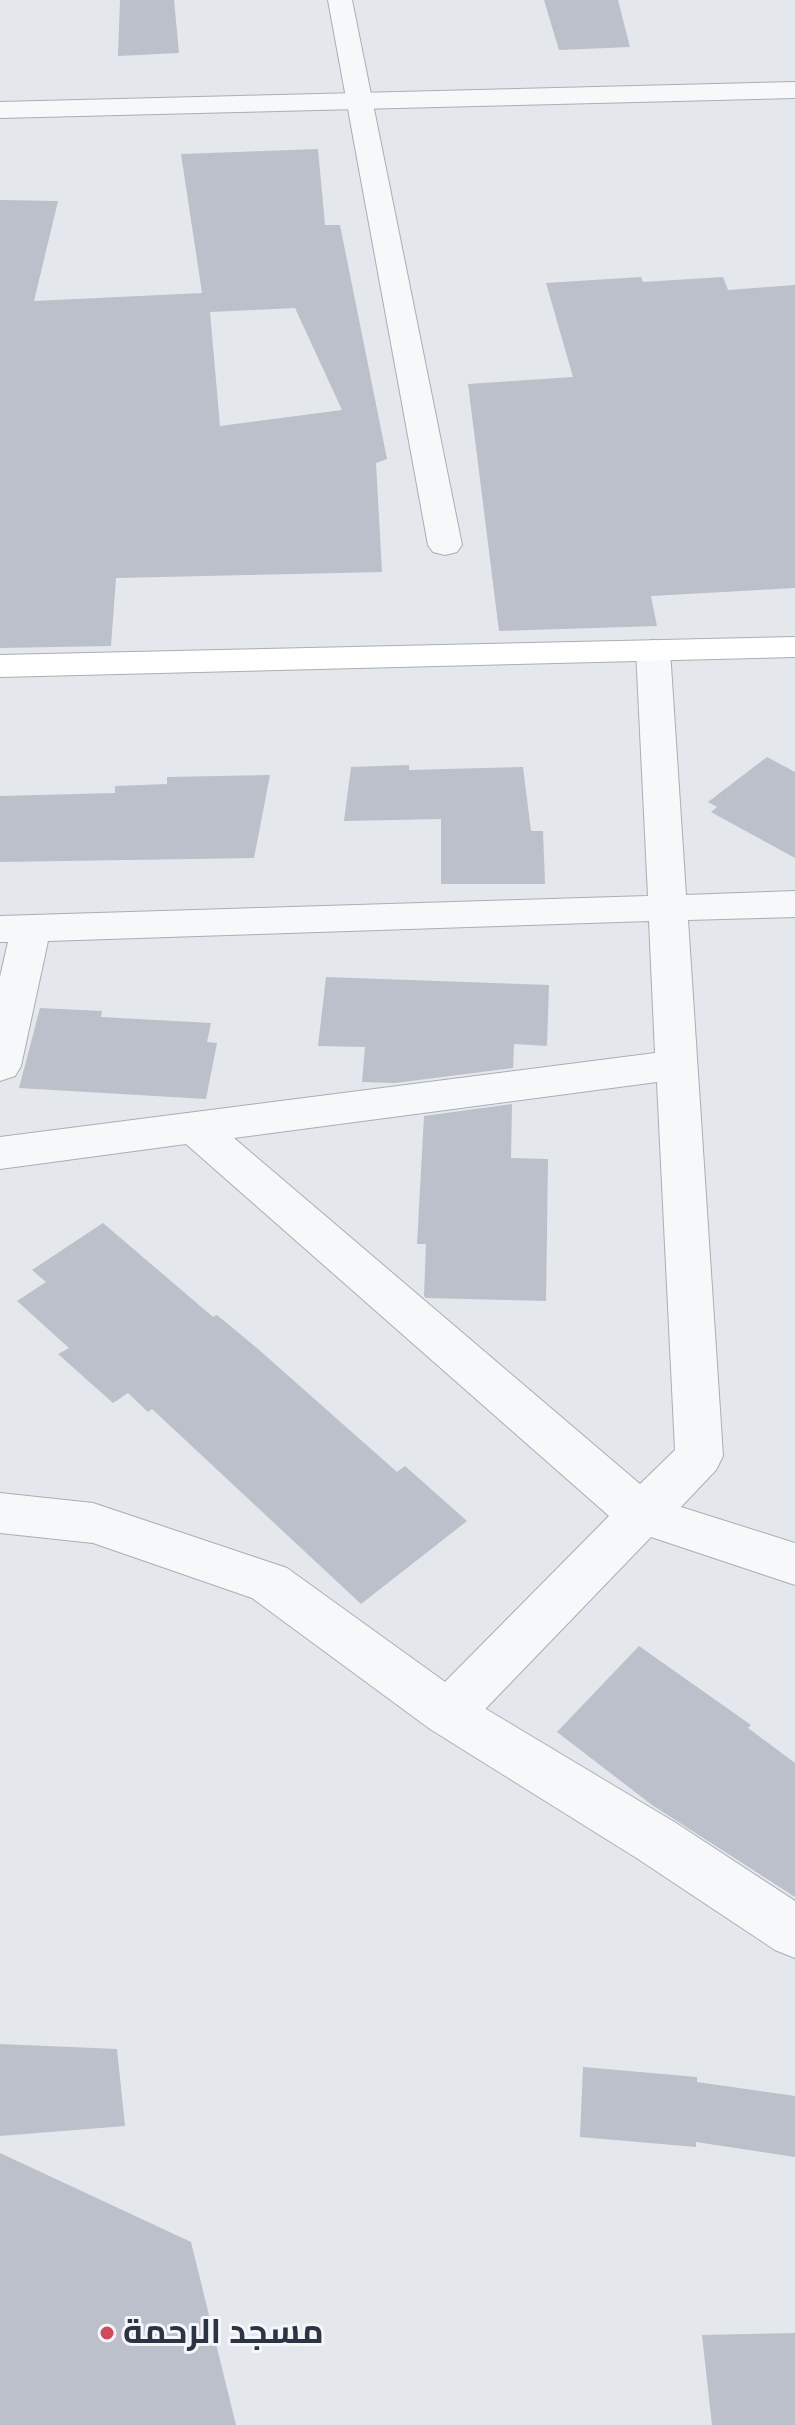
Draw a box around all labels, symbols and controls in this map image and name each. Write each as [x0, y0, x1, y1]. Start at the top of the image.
place label: مسجد الرحمة [123, 2313, 324, 2353]
marker: مسجد الرحمة [98, 2324, 116, 2342]

